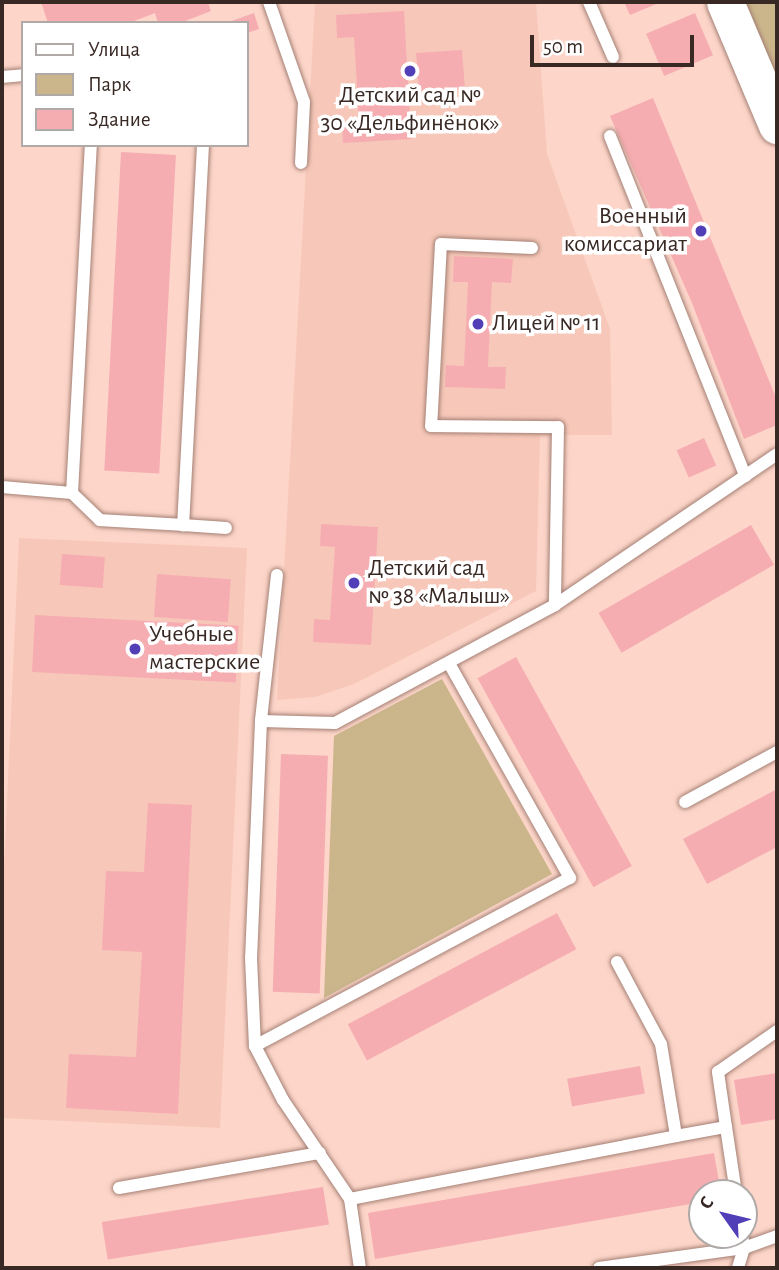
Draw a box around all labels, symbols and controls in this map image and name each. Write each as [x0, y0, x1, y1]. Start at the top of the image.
legend [21, 21, 248, 147]
scale bar [534, 21, 698, 65]
text: 50 m [543, 36, 583, 57]
text: Улица [88, 39, 140, 60]
marker: Детский сад № 30 «Дельфинёнок» [402, 63, 418, 79]
text: Парк [88, 74, 131, 95]
place label: Детский сад № 30 «Дельфинёнок» [320, 82, 500, 138]
text: Здание [88, 109, 151, 130]
place label: Военный комиссариат [564, 203, 687, 259]
marker: Военный комиссариат [693, 223, 709, 239]
place label: Лицей № 11 [492, 310, 601, 338]
marker: Лицей № 11 [470, 316, 486, 332]
place label: Детский сад № 38 «Малыш» [368, 555, 510, 611]
marker: Детский сад № 38 «Малыш» [346, 575, 362, 591]
place label: Учебные мастерские [149, 621, 260, 677]
marker: Учебные мастерские [127, 641, 143, 657]
north arrow [688, 1179, 758, 1249]
text: С [696, 1193, 718, 1213]

